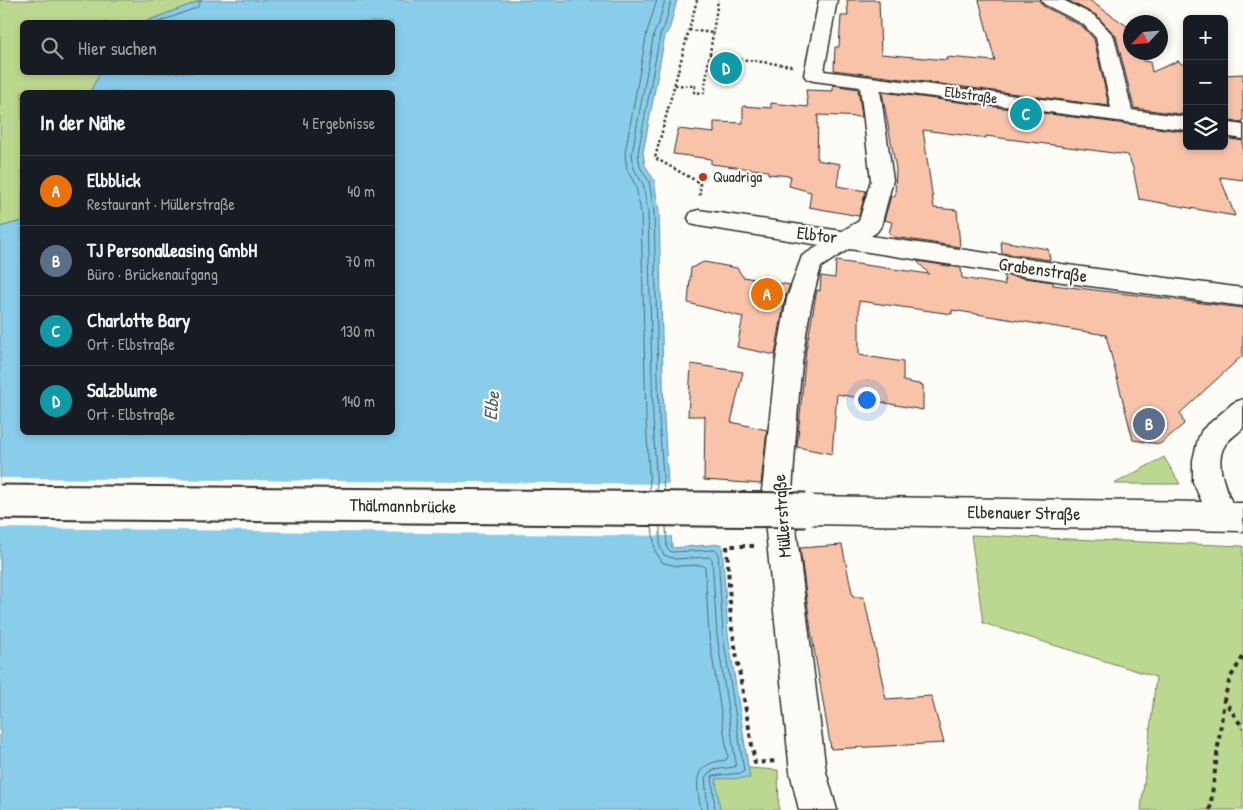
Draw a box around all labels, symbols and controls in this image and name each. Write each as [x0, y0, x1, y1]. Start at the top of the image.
north arrow [1123, 15, 1168, 60]
map controls [1183, 15, 1228, 150]
button: + [1183, 15, 1228, 60]
search box [20, 20, 395, 75]
icon: search [38, 34, 66, 62]
text: Hier suchen [78, 35, 157, 61]
pin: D [710, 49, 742, 87]
button: − [1183, 60, 1228, 105]
street label: Elbstraße [943, 80, 999, 109]
pin: C [1010, 95, 1042, 133]
button: layers [1183, 105, 1228, 150]
text: In der Nähe [40, 108, 125, 137]
text: 4 Ergebnisse [303, 112, 375, 134]
place label: Quadriga [713, 166, 762, 187]
text: Elbblick [87, 167, 141, 193]
marker: Quadriga [697, 171, 709, 183]
text: A [52, 180, 60, 202]
text: 40 m [347, 180, 375, 202]
text: Restaurant · Müllerstraße [87, 193, 235, 215]
street label: Elbtor [795, 220, 839, 249]
text: TJ Personalleasing GmbH [87, 237, 257, 263]
text: B [52, 250, 60, 272]
text: 70 m [345, 250, 375, 272]
street label: Grabenstraße [997, 251, 1089, 288]
text: Büro · Brückenaufgang [87, 263, 218, 285]
pin: A [751, 275, 783, 313]
text: Charlotte Bary [87, 307, 190, 333]
text: C [52, 320, 60, 342]
text: 130 m [340, 320, 375, 342]
text: Ort · Elbstraße [87, 333, 175, 355]
text: Salzblume [87, 377, 157, 403]
your location [854, 387, 880, 413]
water label: Elbe [477, 389, 506, 422]
text: D [52, 390, 60, 412]
text: 140 m [341, 390, 375, 412]
text: Ort · Elbstraße [87, 403, 175, 425]
pin: B [1133, 405, 1165, 443]
street label: Müllerstraße [766, 473, 797, 559]
street label: Thälmannbrücke [350, 492, 457, 519]
street label: Elbenauer Straße [967, 499, 1081, 526]

